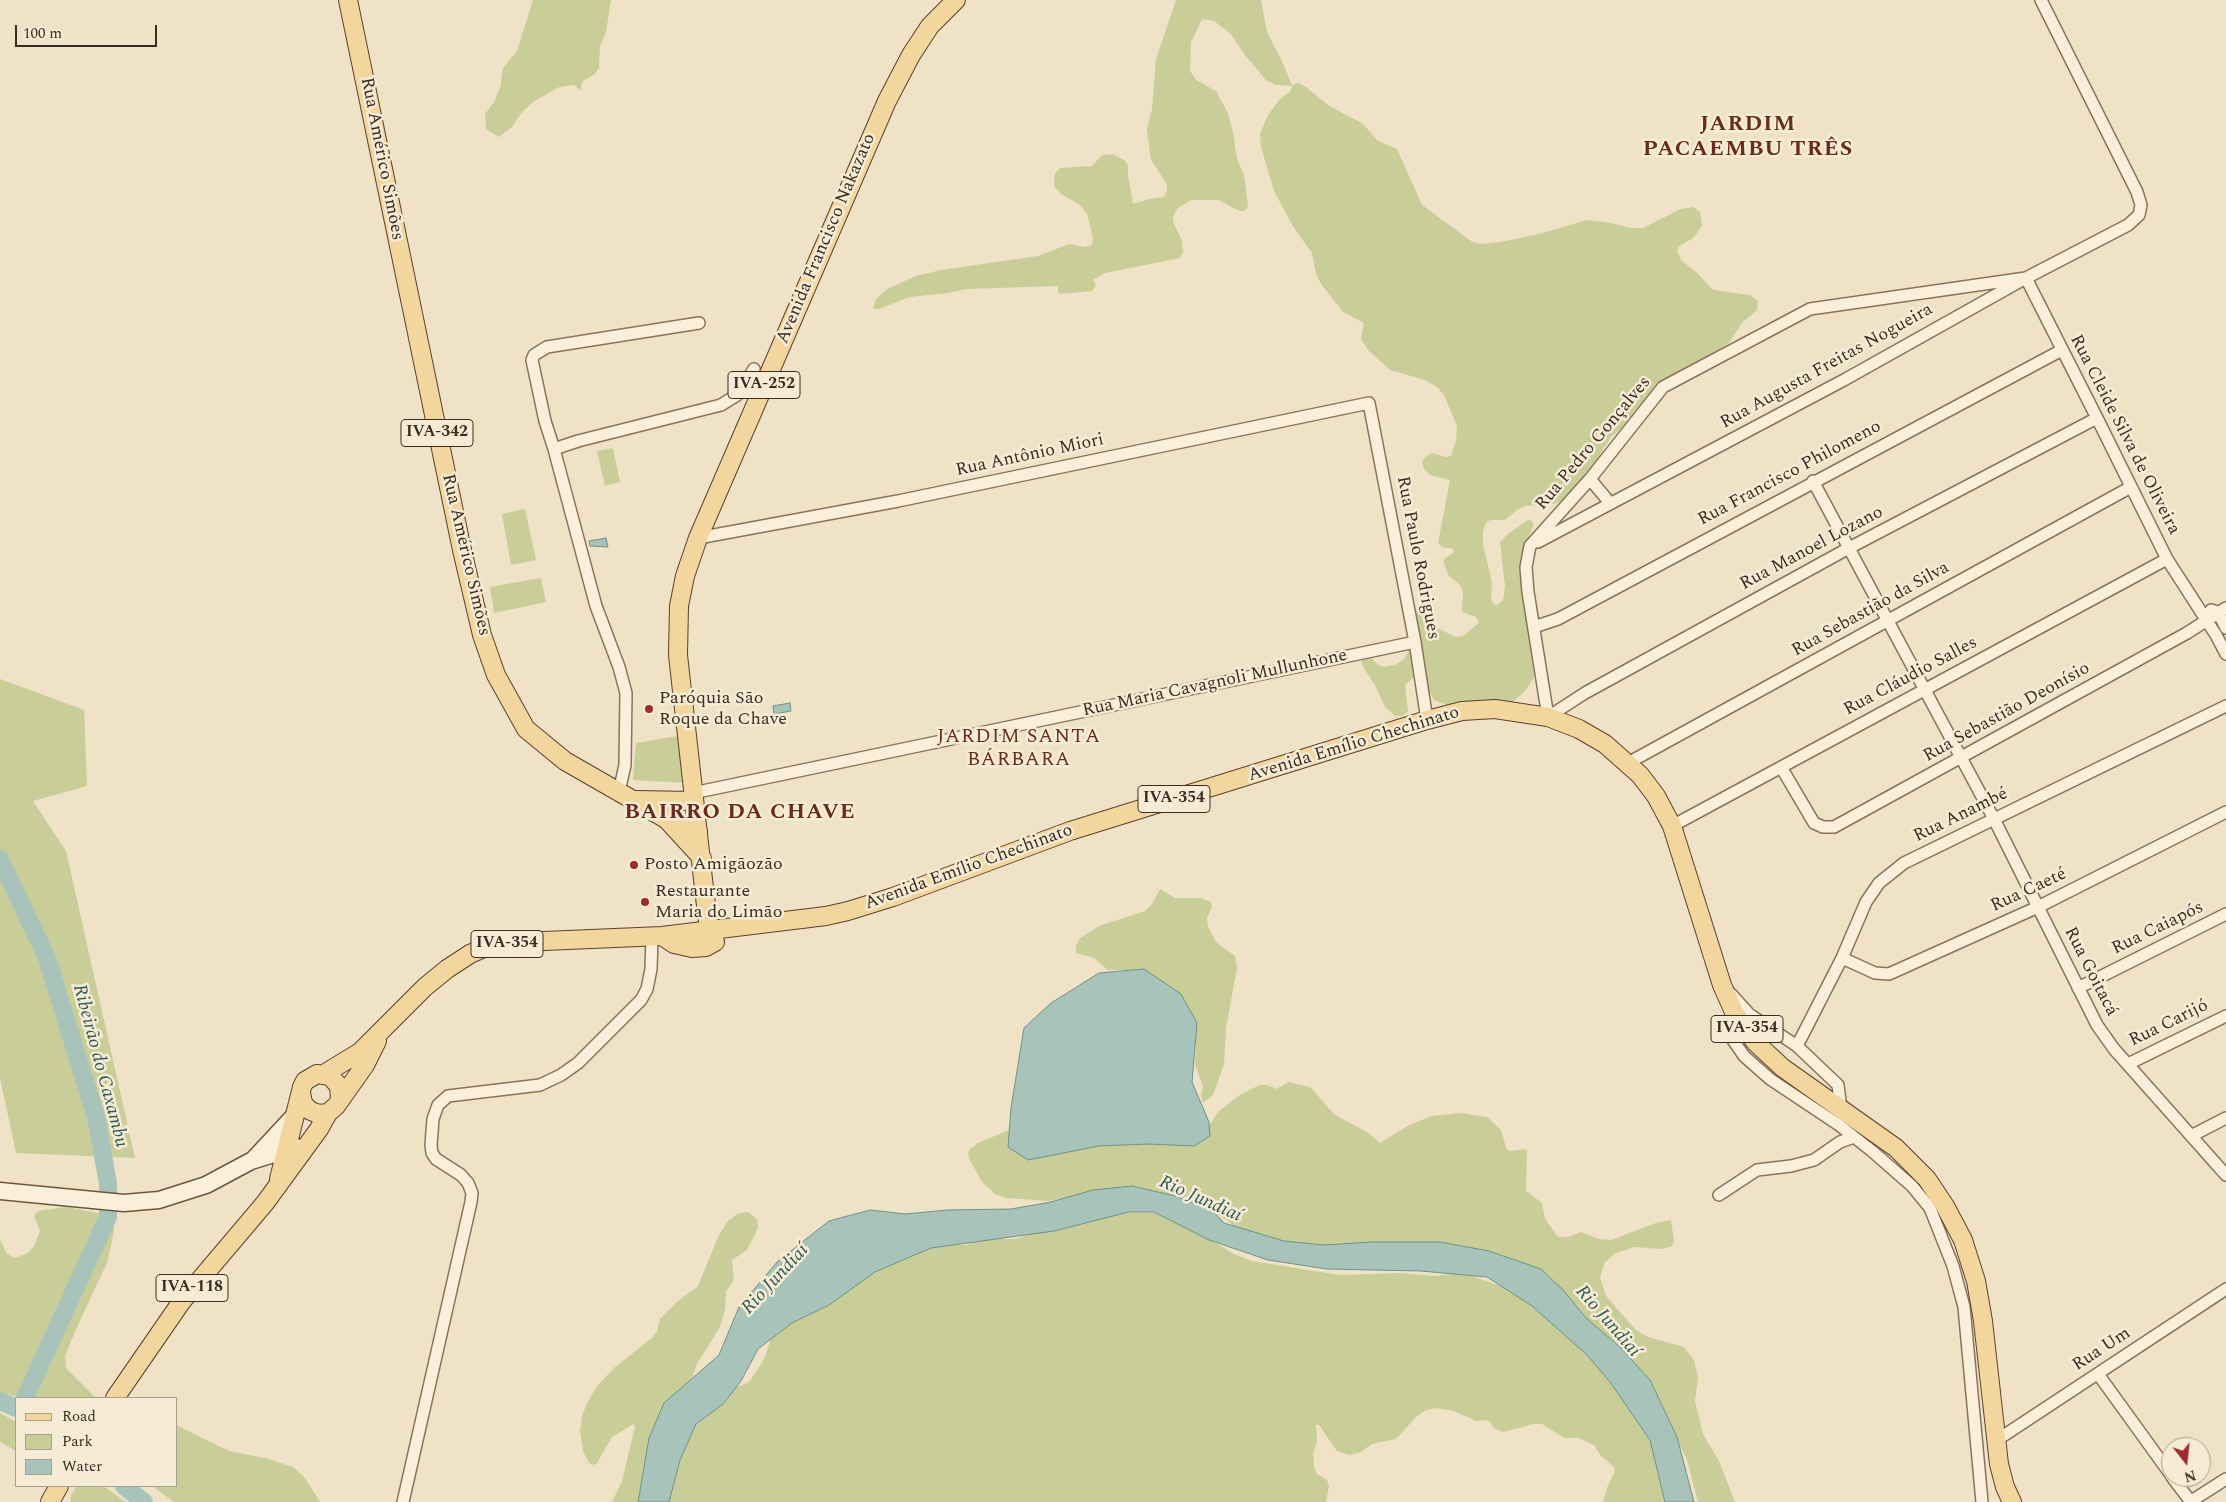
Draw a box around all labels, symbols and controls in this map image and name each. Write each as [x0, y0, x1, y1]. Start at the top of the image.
scale bar [18, 15, 160, 47]
text: 100 m [23, 22, 62, 45]
street label: Rua Américo Simões [355, 76, 407, 242]
district label: JARDIM PACAEMBU TRÊS [1641, 113, 1855, 164]
street label: Avenida Francisco Nakazato [773, 131, 881, 347]
street label: Rua Augusta Freitas Nogueira [1717, 299, 1937, 435]
street label: Rua Cleide Silva de Oliveira [2064, 331, 2184, 539]
road number: IVA-252 [728, 372, 800, 398]
street label: Rua Pedro Gonçalves [1532, 373, 1656, 515]
street label: Rua Francisco Philomeno [1695, 417, 1885, 531]
road number: IVA-342 [401, 419, 473, 446]
street label: Rua Antônio Miori [954, 430, 1106, 482]
street label: Rua Américo Simões [436, 472, 494, 638]
street label: Rua Paulo Rodrigues [1391, 475, 1443, 641]
street label: Rua Manoel Lozano [1737, 502, 1887, 596]
street label: Rua Sebastião da Silva [1788, 558, 1954, 662]
street label: Rua Cláudio Salles [1841, 633, 1981, 721]
street label: Rua Maria Cavagnoli Mullunhone [1081, 645, 1349, 723]
street label: Rua Sebastião Deonísio [1920, 658, 2094, 768]
place label: Paróquia São Roque da Chave [659, 688, 787, 731]
marker: Paróquia São Roque da Chave [643, 703, 655, 715]
street label: Avenida Emílio Chechinato [1246, 703, 1462, 787]
district label: JARDIM SANTA BÁRBARA [936, 726, 1102, 773]
street label: Rua Anambé [1910, 784, 2012, 848]
road number: IVA-354 [1138, 786, 1210, 812]
district label: BAIRRO DA CHAVE [622, 801, 858, 827]
street label: Avenida Emílio Chechinato [862, 820, 1076, 916]
place label: Posto Amigãozão [644, 854, 783, 876]
marker: Posto Amigãozão [628, 859, 640, 871]
street label: Rua Caeté [1988, 864, 2070, 918]
place label: Restaurante Maria do Limão [655, 881, 782, 924]
marker: Restaurante Maria do Limão [639, 896, 651, 908]
street label: Rua Caiapós [2109, 898, 2207, 960]
street label: Rua Goitacá [2058, 924, 2122, 1020]
road number: IVA-354 [471, 931, 543, 958]
water label: Ribeirão do Caxambu [66, 982, 132, 1150]
street label: Rua Carijó [2126, 996, 2212, 1052]
road number: IVA-354 [1711, 1016, 1783, 1042]
water label: Rio Jundiaí [1155, 1172, 1245, 1228]
water label: Rio Jundiaí [738, 1240, 814, 1320]
road number: IVA-118 [156, 1275, 228, 1302]
water label: Rio Jundiaí [1570, 1281, 1644, 1363]
street label: Rua Um [2069, 1323, 2135, 1377]
legend [15, 1397, 178, 1487]
text: Road [62, 1405, 96, 1428]
text: Park [62, 1430, 93, 1453]
north arrow [2161, 1437, 2211, 1487]
text: Water [62, 1455, 102, 1478]
text: N [2182, 1464, 2198, 1488]

